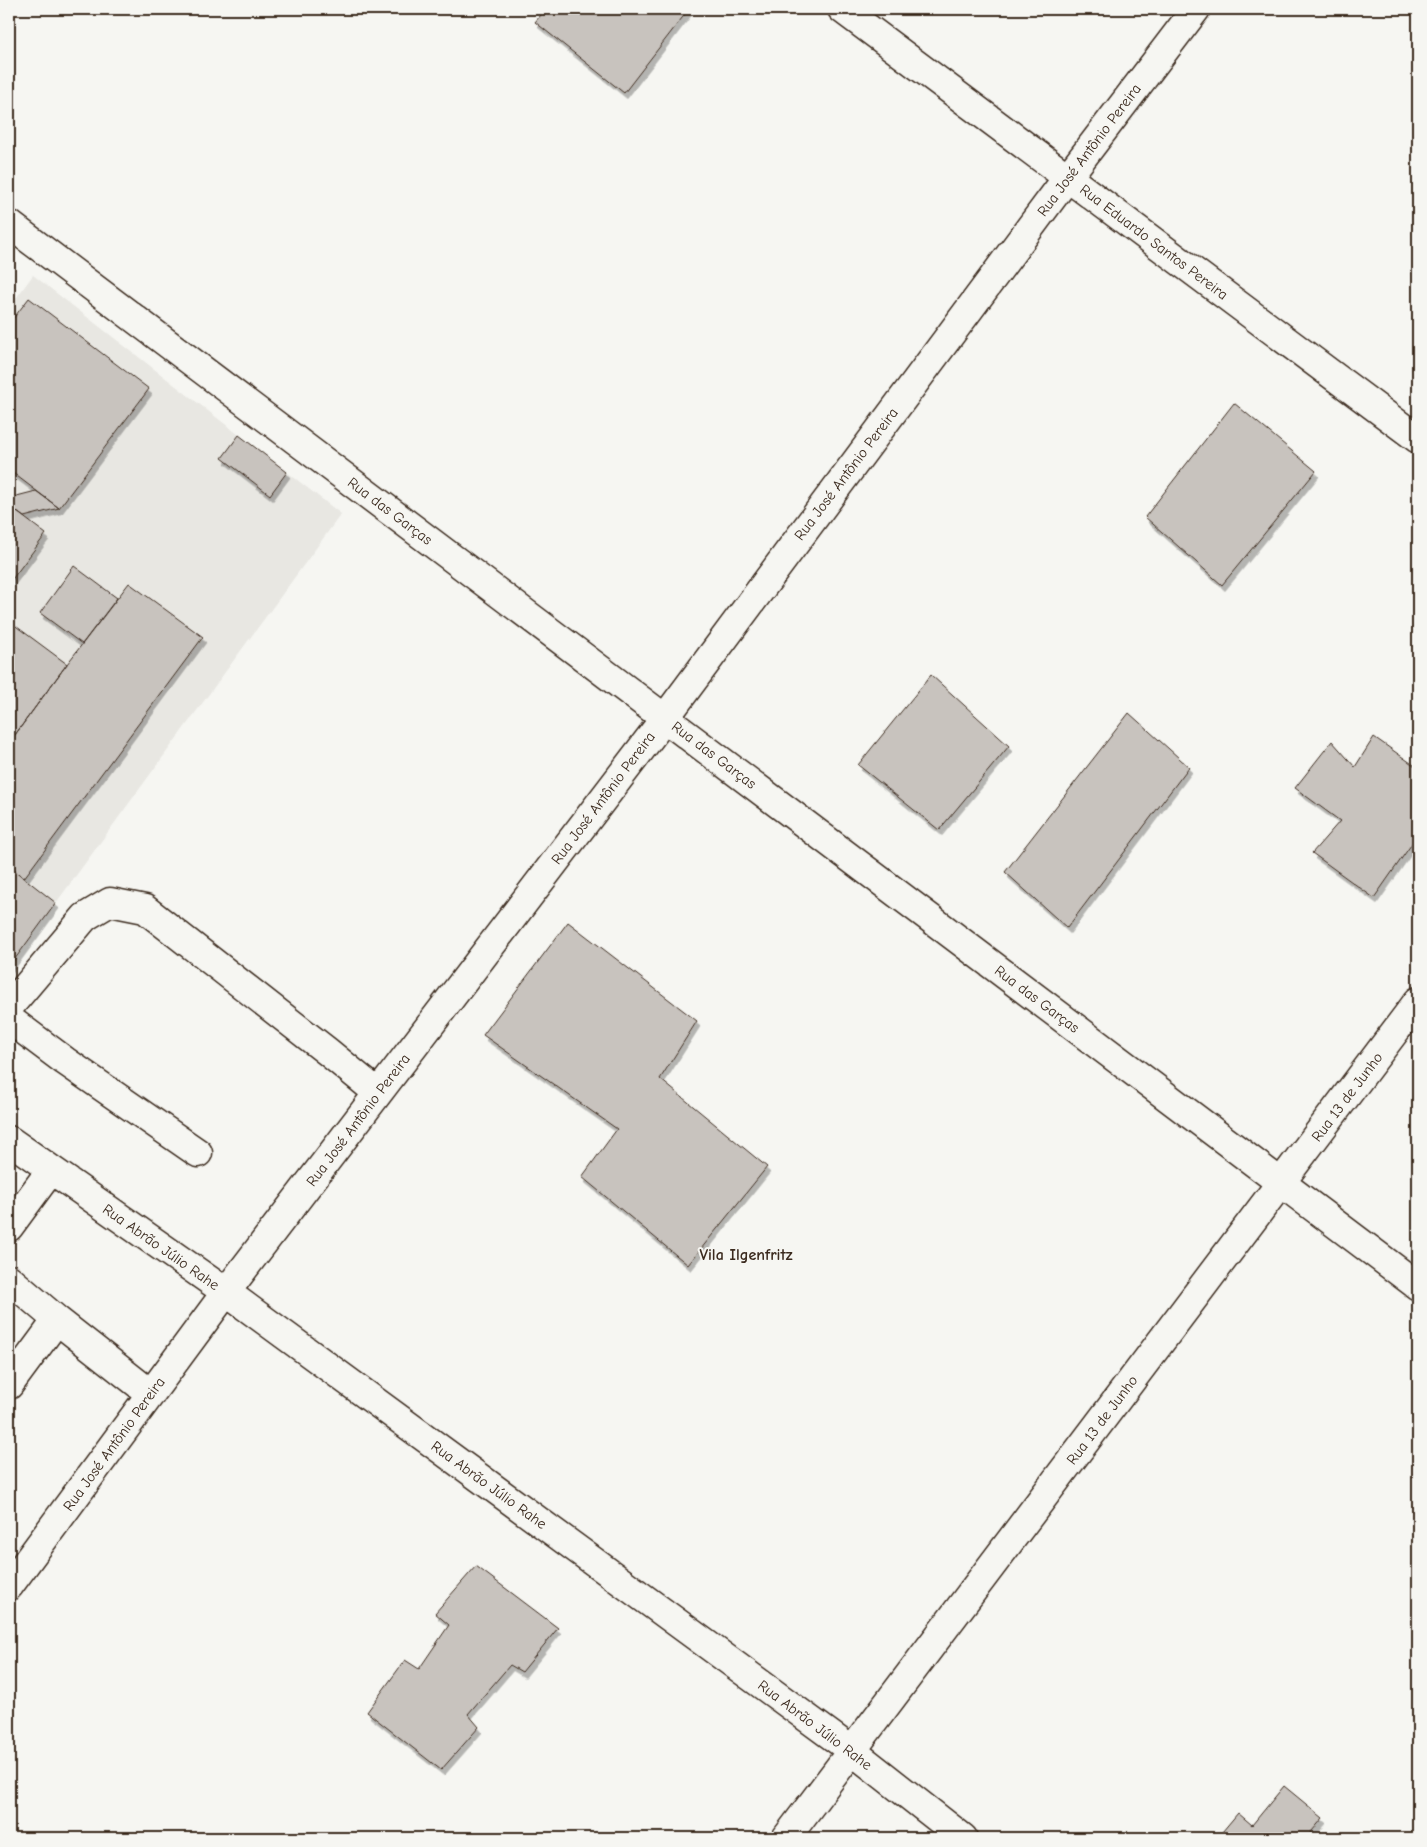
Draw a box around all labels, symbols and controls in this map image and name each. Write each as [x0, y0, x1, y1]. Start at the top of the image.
street label: Rua José Antônio Pereira [1033, 80, 1145, 220]
street label: Rua Eduardo Santos Pereira [1076, 180, 1232, 304]
street label: Rua José Antônio Pereira [790, 404, 902, 544]
street label: Rua das Garças [344, 473, 436, 549]
street label: Rua das Garças [668, 717, 760, 793]
street label: Rua José Antônio Pereira [547, 728, 659, 868]
street label: Rua das Garças [991, 961, 1083, 1037]
street label: Rua 13 de Junho [1308, 1049, 1386, 1145]
street label: Rua José Antônio Pereira [302, 1050, 414, 1190]
street label: Rua Abrão Júlio Rahe [99, 1200, 223, 1294]
district label: Vila Ilgenfritz [699, 1246, 793, 1264]
street label: Rua 13 de Junho [1063, 1372, 1141, 1468]
street label: Rua José Antônio Pereira [59, 1373, 169, 1515]
street label: Rua Abrão Júlio Rahe [428, 1437, 551, 1533]
street label: Rua Abrão Júlio Rahe [754, 1676, 876, 1774]

